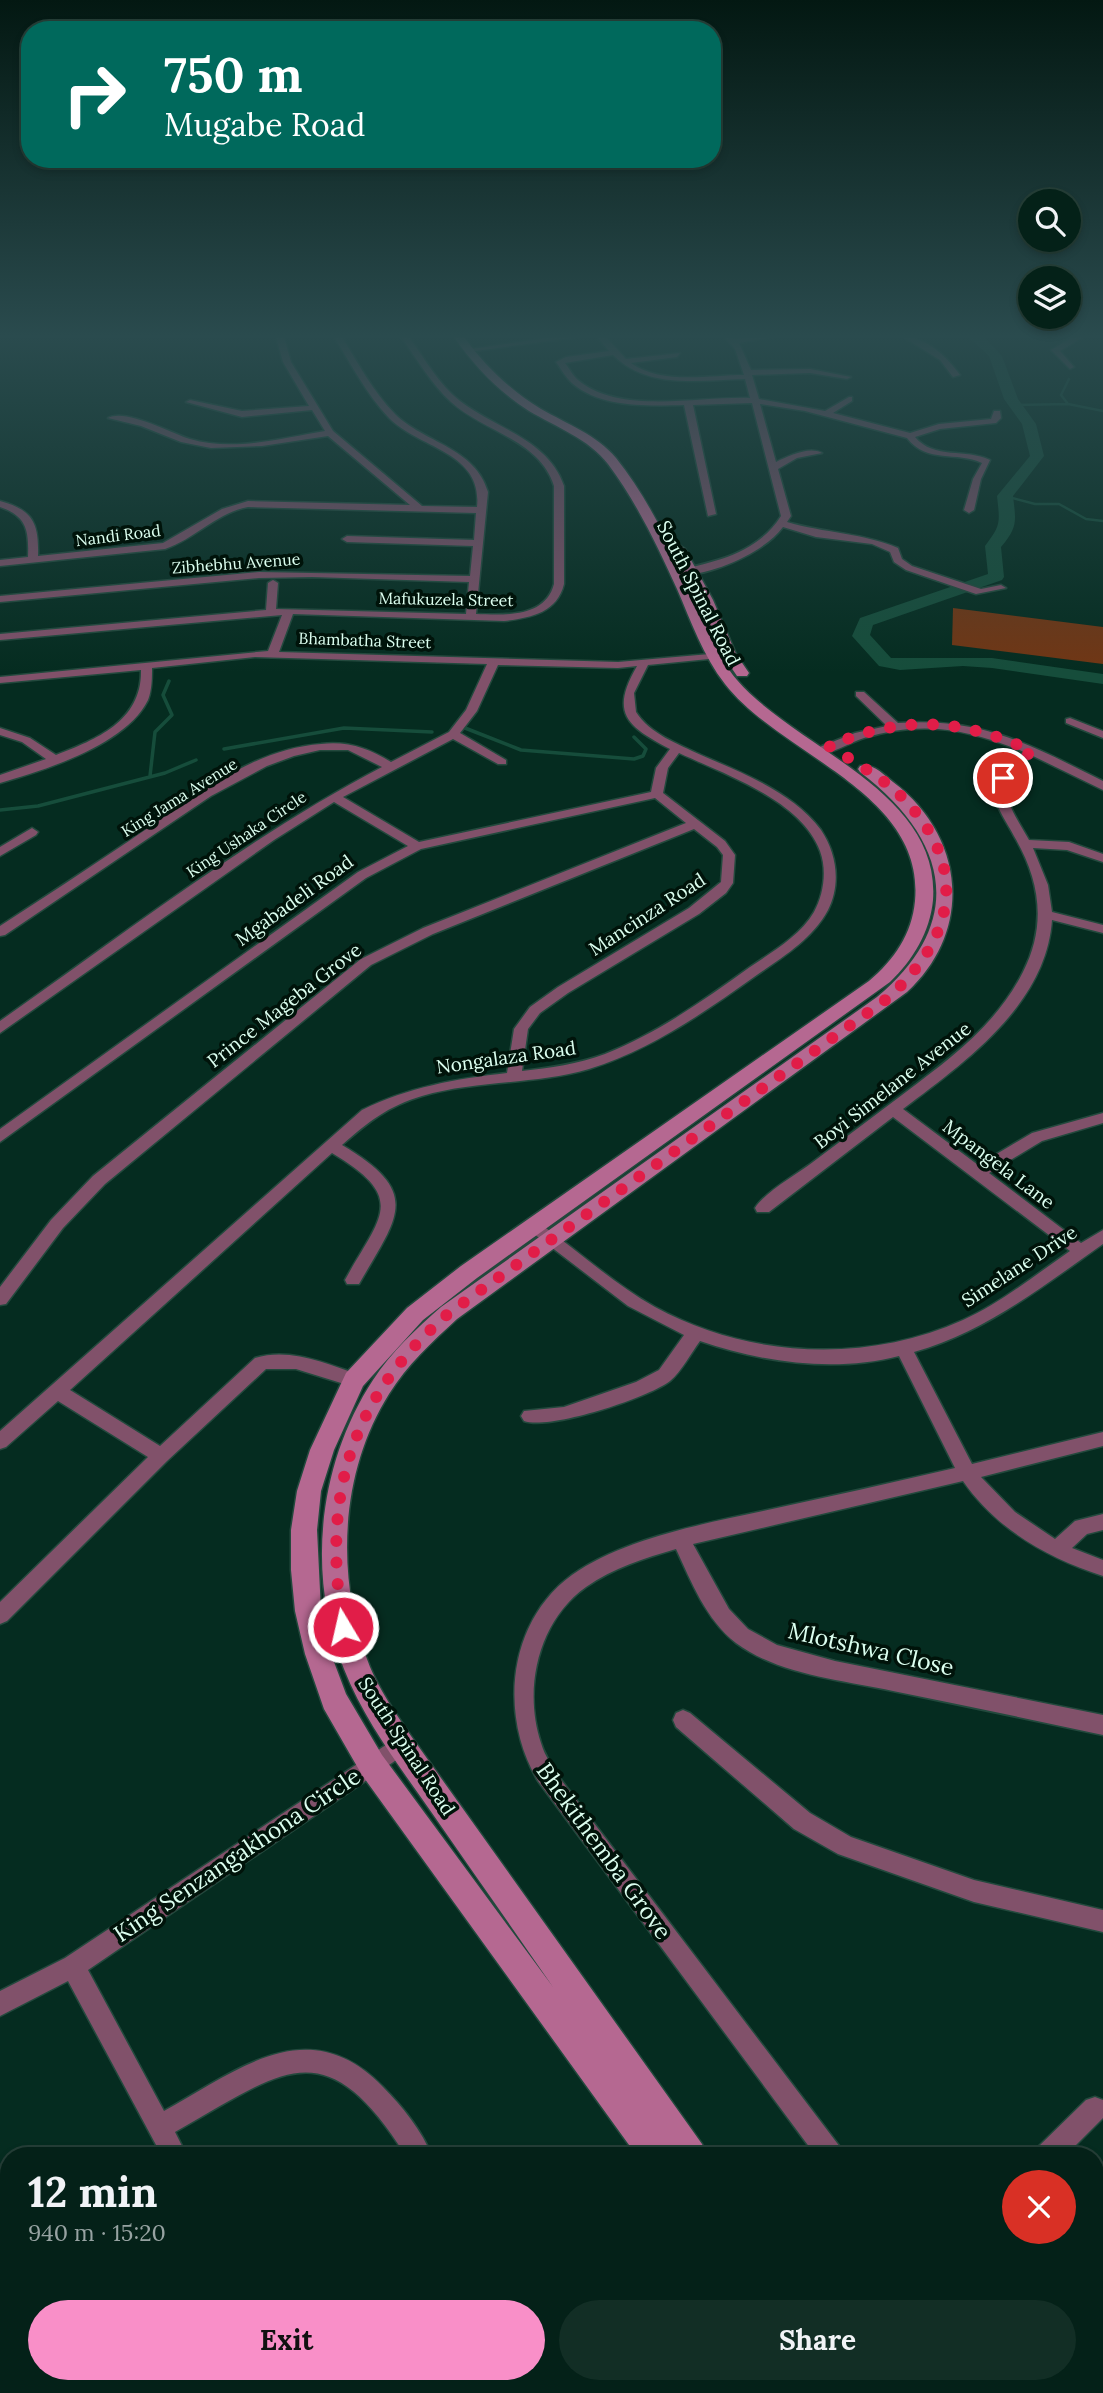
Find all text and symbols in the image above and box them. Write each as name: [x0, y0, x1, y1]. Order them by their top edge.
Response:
text: 750 m: [164, 43, 303, 105]
icon: right: [49, 49, 140, 140]
text: Mugabe Road: [164, 104, 365, 145]
map controls: [1018, 189, 1081, 329]
button: search: [1018, 189, 1081, 252]
button: layers: [1018, 266, 1081, 329]
street label: South Spinal Road: [652, 516, 746, 670]
street label: Nandi Road: [74, 520, 162, 550]
street label: Zibhebhu Avenue: [171, 549, 301, 577]
street label: Mafukuzela Street: [378, 588, 514, 610]
street label: Bhambatha Street: [298, 628, 433, 652]
pin: [973, 748, 1033, 808]
street label: King Jama Avenue: [117, 753, 241, 841]
icon: arrive: [984, 759, 1022, 797]
street label: King Ushaka Circle: [182, 786, 310, 882]
street label: Mgabadeli Road: [230, 849, 358, 951]
street label: Mancinza Road: [584, 867, 710, 961]
street label: Prince Mageba Grove: [202, 937, 366, 1073]
street label: Boyi Simelane Avenue: [809, 1016, 975, 1154]
street label: Nongalaza Road: [435, 1035, 577, 1079]
street label: Mpangela Lane: [938, 1114, 1060, 1214]
street label: Simelane Drive: [957, 1220, 1081, 1312]
position arrow: [306, 1590, 380, 1664]
street label: Mlotshwa Close: [785, 1615, 957, 1682]
street label: South Spinal Road: [353, 1672, 461, 1820]
street label: Bhekithemba Grove: [531, 1757, 678, 1945]
street label: King Senzangakhona Circle: [108, 1761, 366, 1948]
text: 12 min: [28, 2165, 158, 2219]
button: close: [1002, 2170, 1076, 2244]
text: 940 m · 15:20: [28, 2218, 166, 2247]
button: Exit: [28, 2300, 545, 2380]
button: Share: [559, 2300, 1076, 2380]

